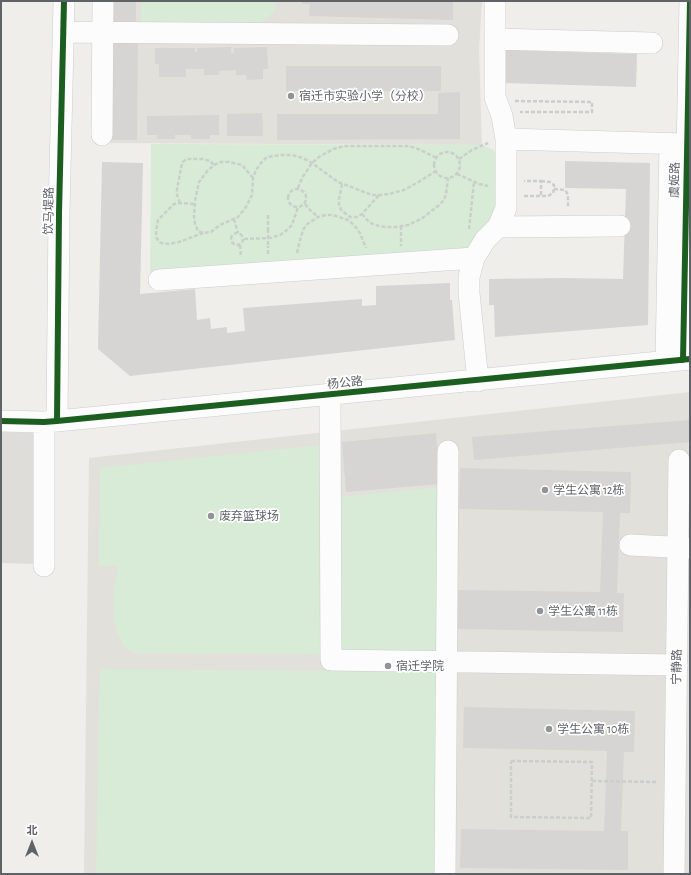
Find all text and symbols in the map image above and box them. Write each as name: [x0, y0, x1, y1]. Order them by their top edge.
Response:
place label: 宿迁市实验小学（分校）: [299, 89, 431, 103]
marker: 宿迁市实验小学（分校）: [286, 91, 296, 101]
street label: 虞姬路: [667, 162, 683, 198]
street label: 饮马堤路: [41, 187, 57, 235]
street label: 杨公路: [326, 374, 364, 392]
place label: 学生公寓 12栋: [553, 483, 625, 497]
marker: 学生公寓 12栋: [540, 485, 550, 495]
place label: 废弃篮球场: [219, 509, 279, 523]
marker: 废弃篮球场: [206, 511, 216, 521]
place label: 学生公寓 11栋: [548, 604, 618, 618]
marker: 学生公寓 11栋: [535, 606, 545, 616]
street label: 宁静路: [669, 649, 685, 685]
place label: 宿迁学院: [396, 659, 444, 673]
marker: 宿迁学院: [383, 661, 393, 671]
place label: 学生公寓 10栋: [557, 722, 629, 736]
marker: 学生公寓 10栋: [544, 724, 554, 734]
north arrow: [12, 823, 52, 863]
text: 北: [27, 825, 38, 836]

